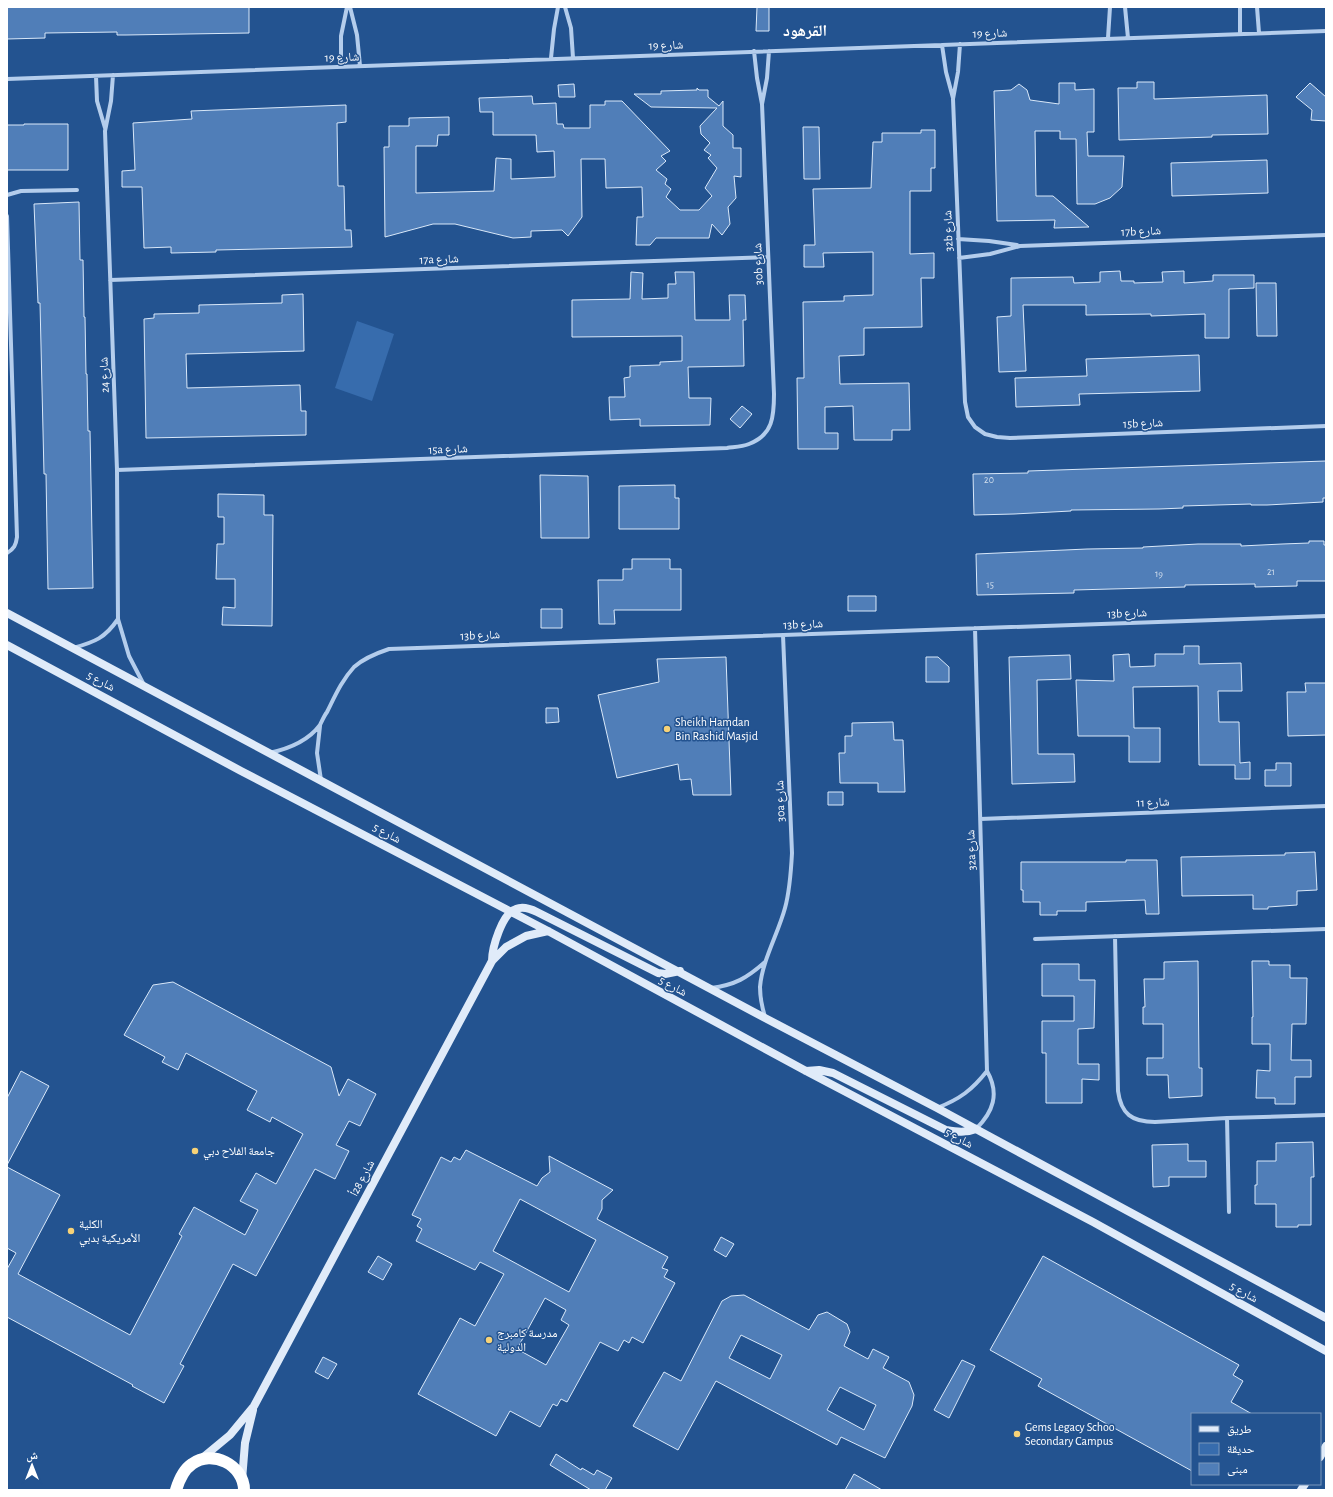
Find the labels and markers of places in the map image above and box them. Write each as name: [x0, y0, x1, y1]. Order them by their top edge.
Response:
place label: Sheikh Hamdan Bin Rashid Masjid: [675, 716, 758, 743]
marker: Sheikh Hamdan Bin Rashid Masjid: [662, 724, 672, 734]
place label: جامعة الفلاح دبي: [203, 1145, 275, 1161]
marker: جامعة الفلاح دبي: [190, 1146, 200, 1156]
place label: الكلية الأمريكية بدبي: [79, 1218, 140, 1248]
marker: الكلية الأمريكية بدبي: [66, 1226, 76, 1236]
place label: مدرسة كامبرج الدولية: [497, 1327, 558, 1354]
marker: مدرسة كامبرج الدولية: [484, 1335, 494, 1345]
place label: Gems Legacy Schoo Secondary Campus: [1025, 1421, 1115, 1448]
marker: Gems Legacy Schoo Secondary Campus: [1012, 1429, 1022, 1439]

